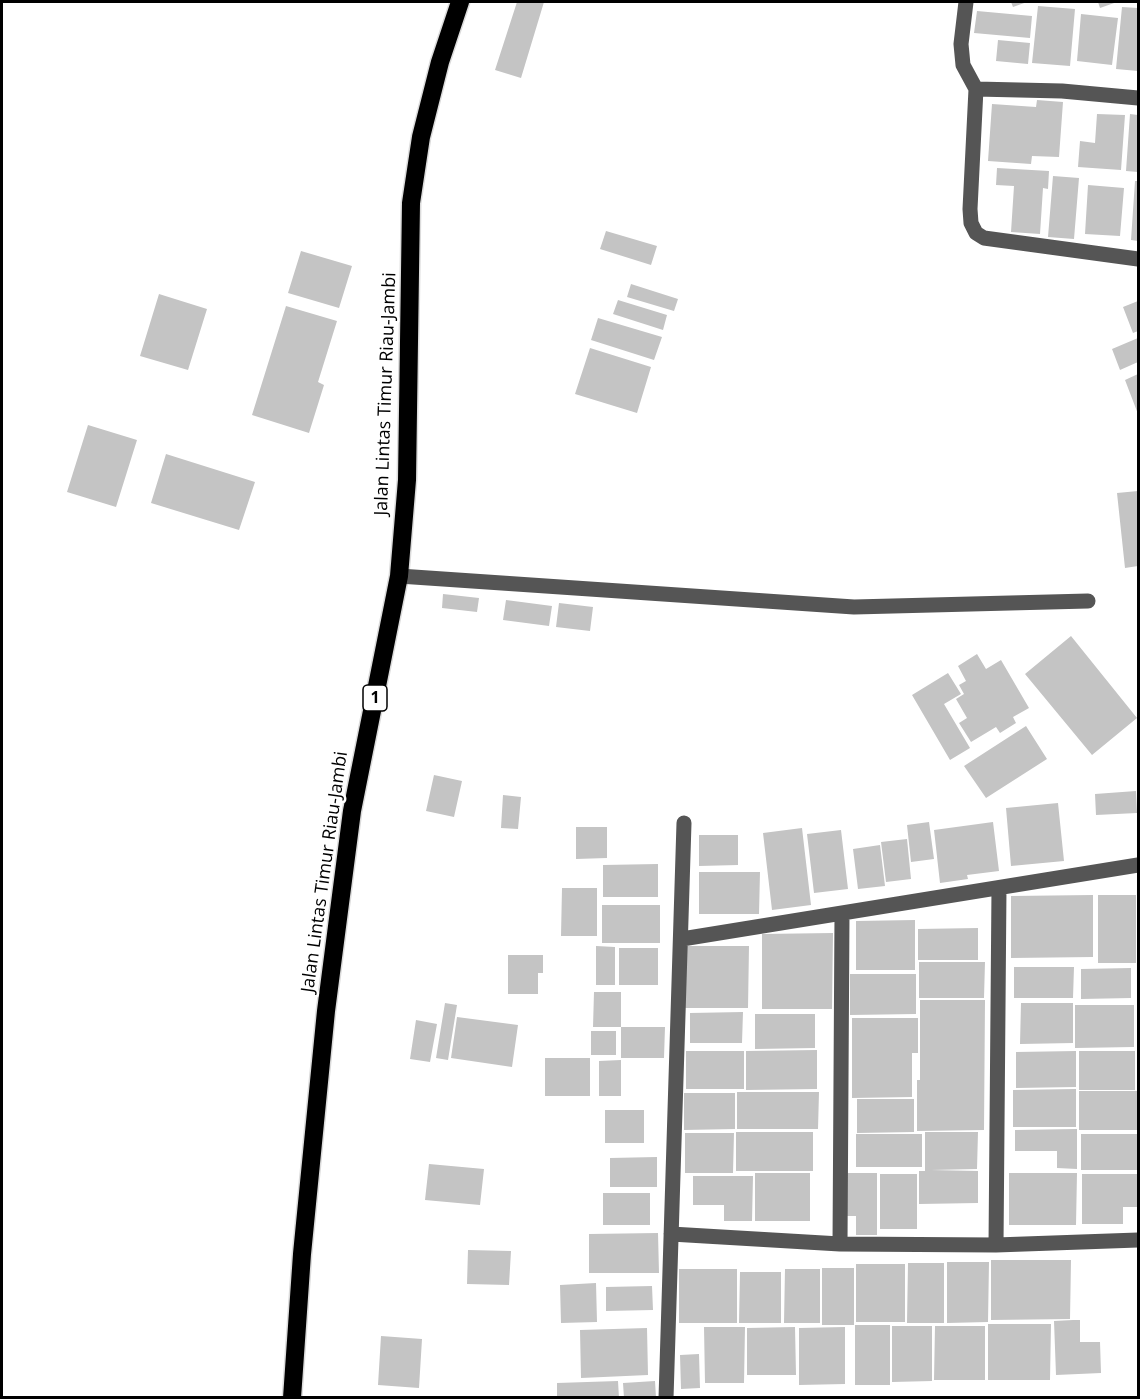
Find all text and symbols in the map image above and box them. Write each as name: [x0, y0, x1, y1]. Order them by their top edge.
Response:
street label: Jalan Lintas Timur Riau-Jambi: [371, 272, 401, 516]
road number: 1: [363, 685, 387, 711]
street label: Jalan Lintas Timur Riau-Jambi: [297, 750, 353, 994]

